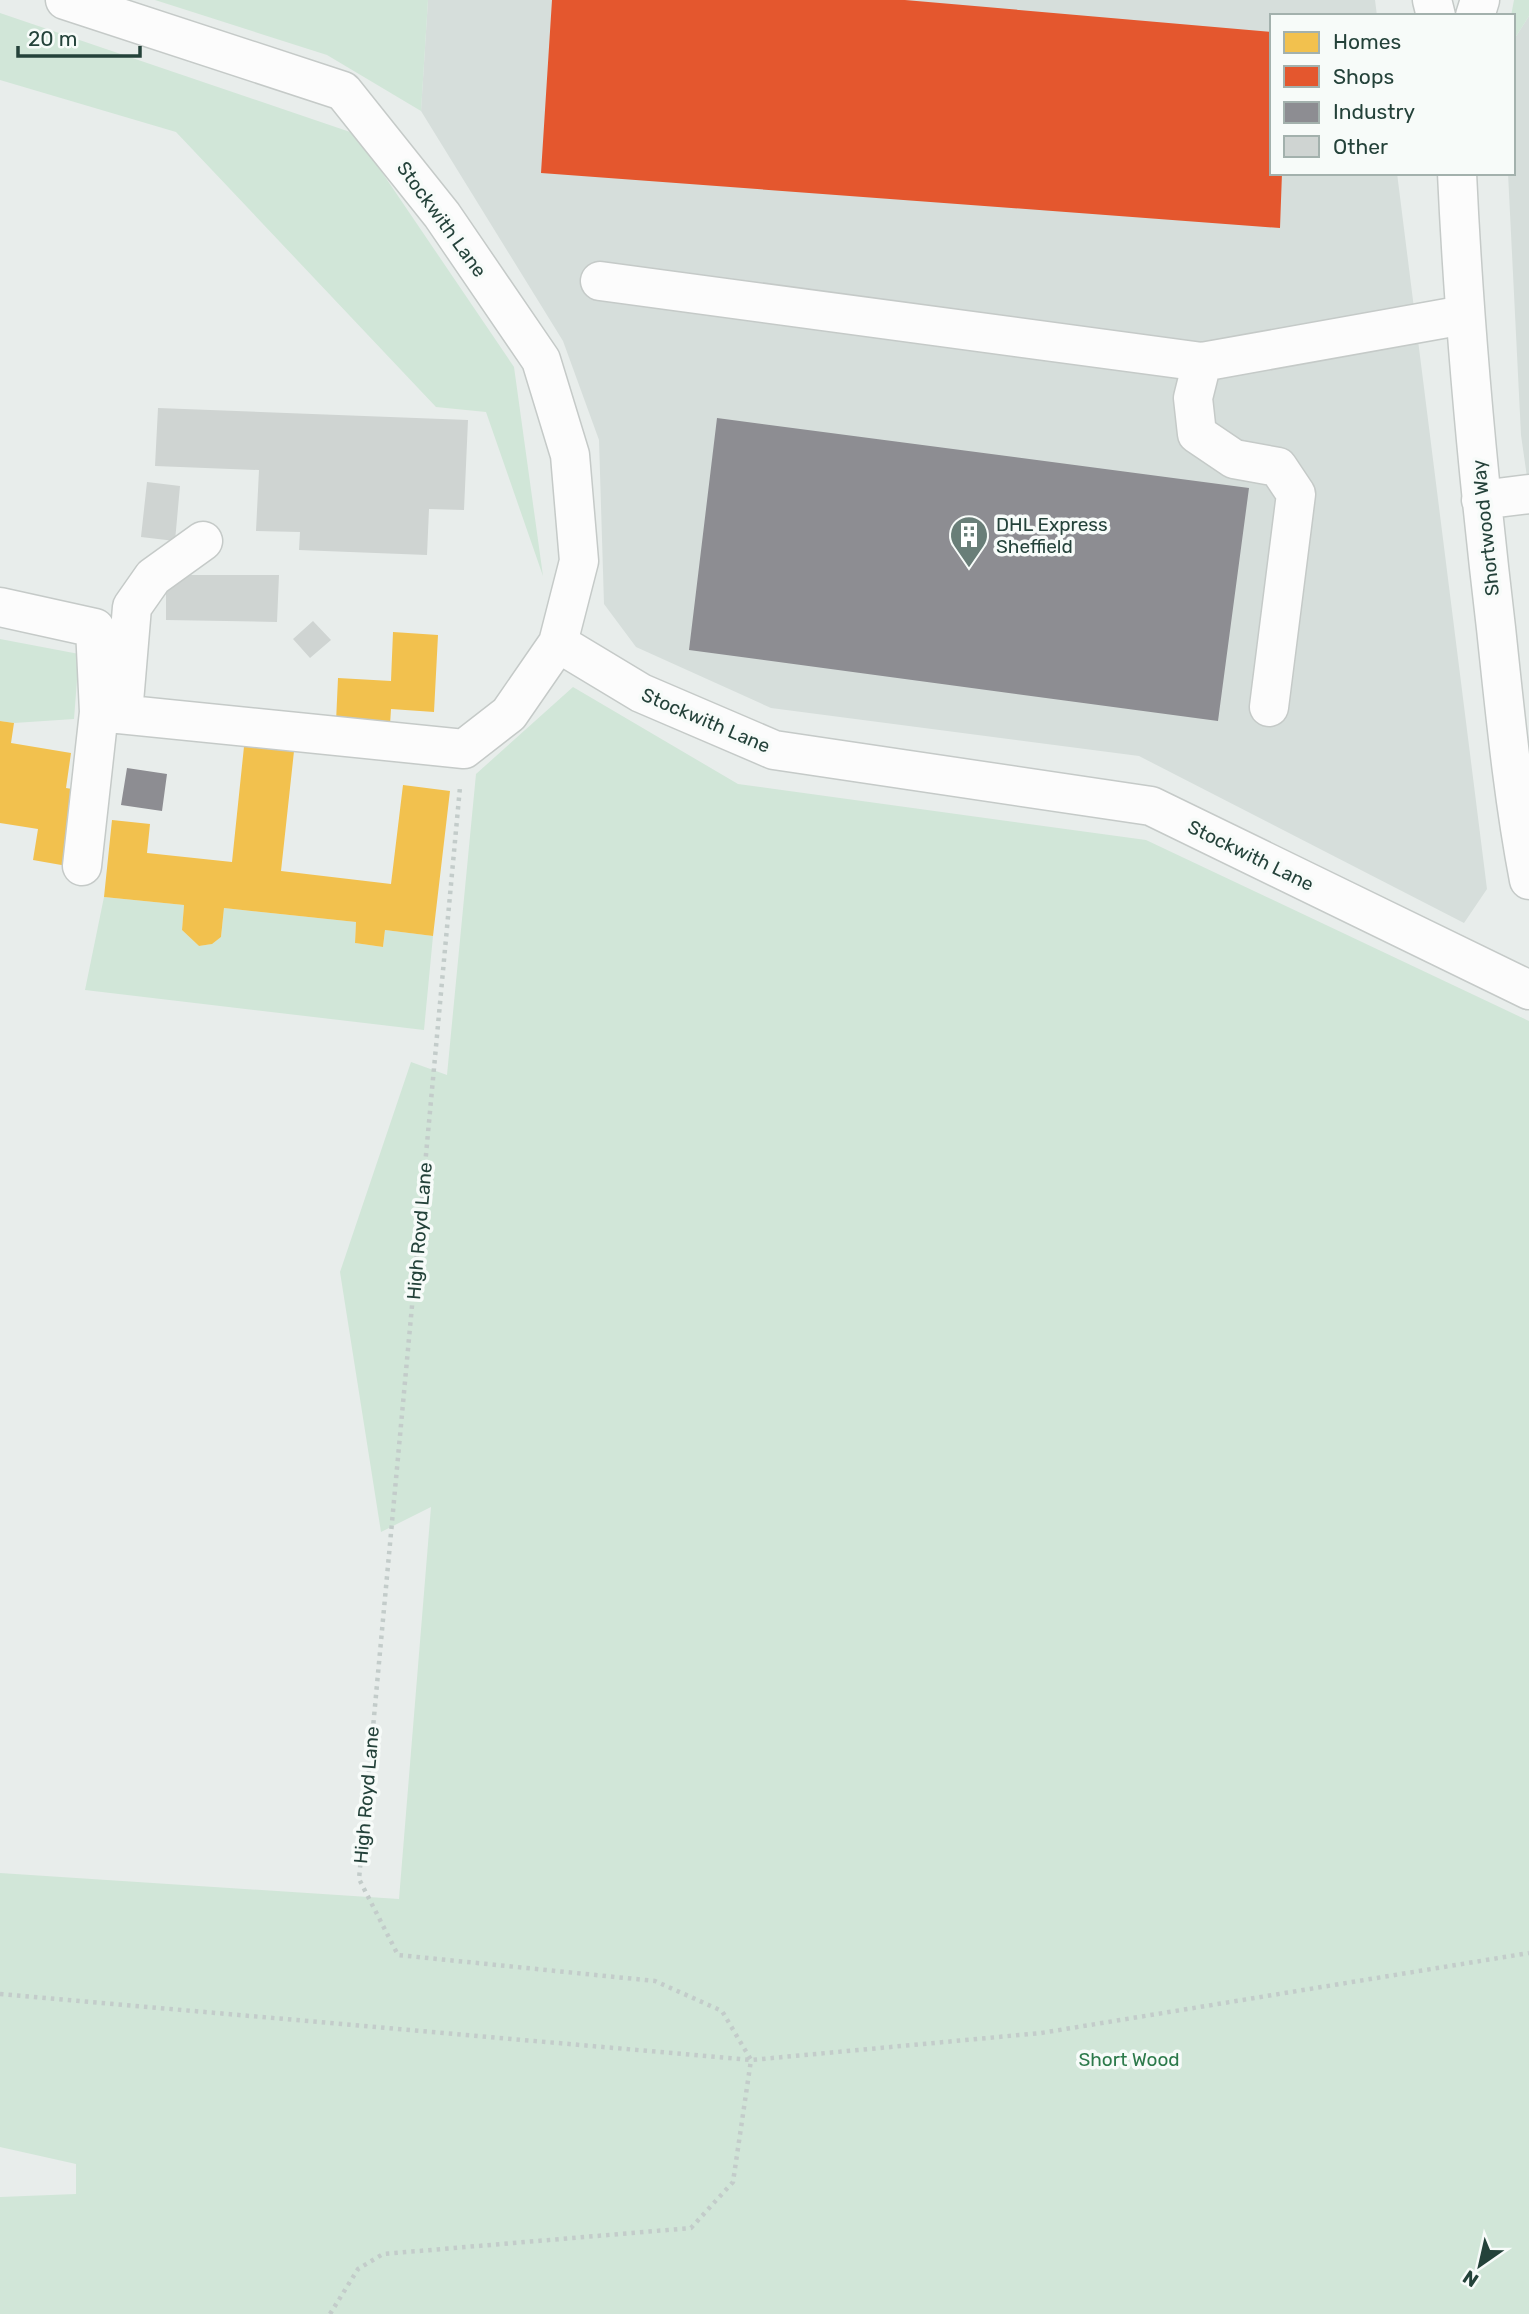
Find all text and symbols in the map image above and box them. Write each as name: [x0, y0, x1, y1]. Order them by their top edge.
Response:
scale bar: [18, 14, 140, 58]
legend: [1270, 14, 1515, 175]
text: 20 m: [28, 26, 77, 51]
text: Homes: [1333, 29, 1401, 54]
text: Shops: [1333, 64, 1394, 89]
text: Industry: [1333, 99, 1415, 124]
text: Other: [1333, 134, 1388, 159]
street label: Stockwith Lane: [392, 157, 491, 282]
street label: Shortwood Way: [1467, 459, 1504, 597]
place label: DHL Express Sheffield: [996, 513, 1108, 558]
building icon: DHL Express Sheffield: [948, 514, 990, 569]
street label: Stockwith Lane: [638, 683, 773, 758]
street label: Stockwith Lane: [1184, 815, 1318, 896]
street label: High Royd Lane: [402, 1161, 437, 1301]
street label: High Royd Lane: [349, 1725, 384, 1865]
park label: Short Wood: [1078, 2048, 1180, 2071]
north arrow: [1445, 2230, 1515, 2300]
text: N: [1459, 2265, 1483, 2292]

